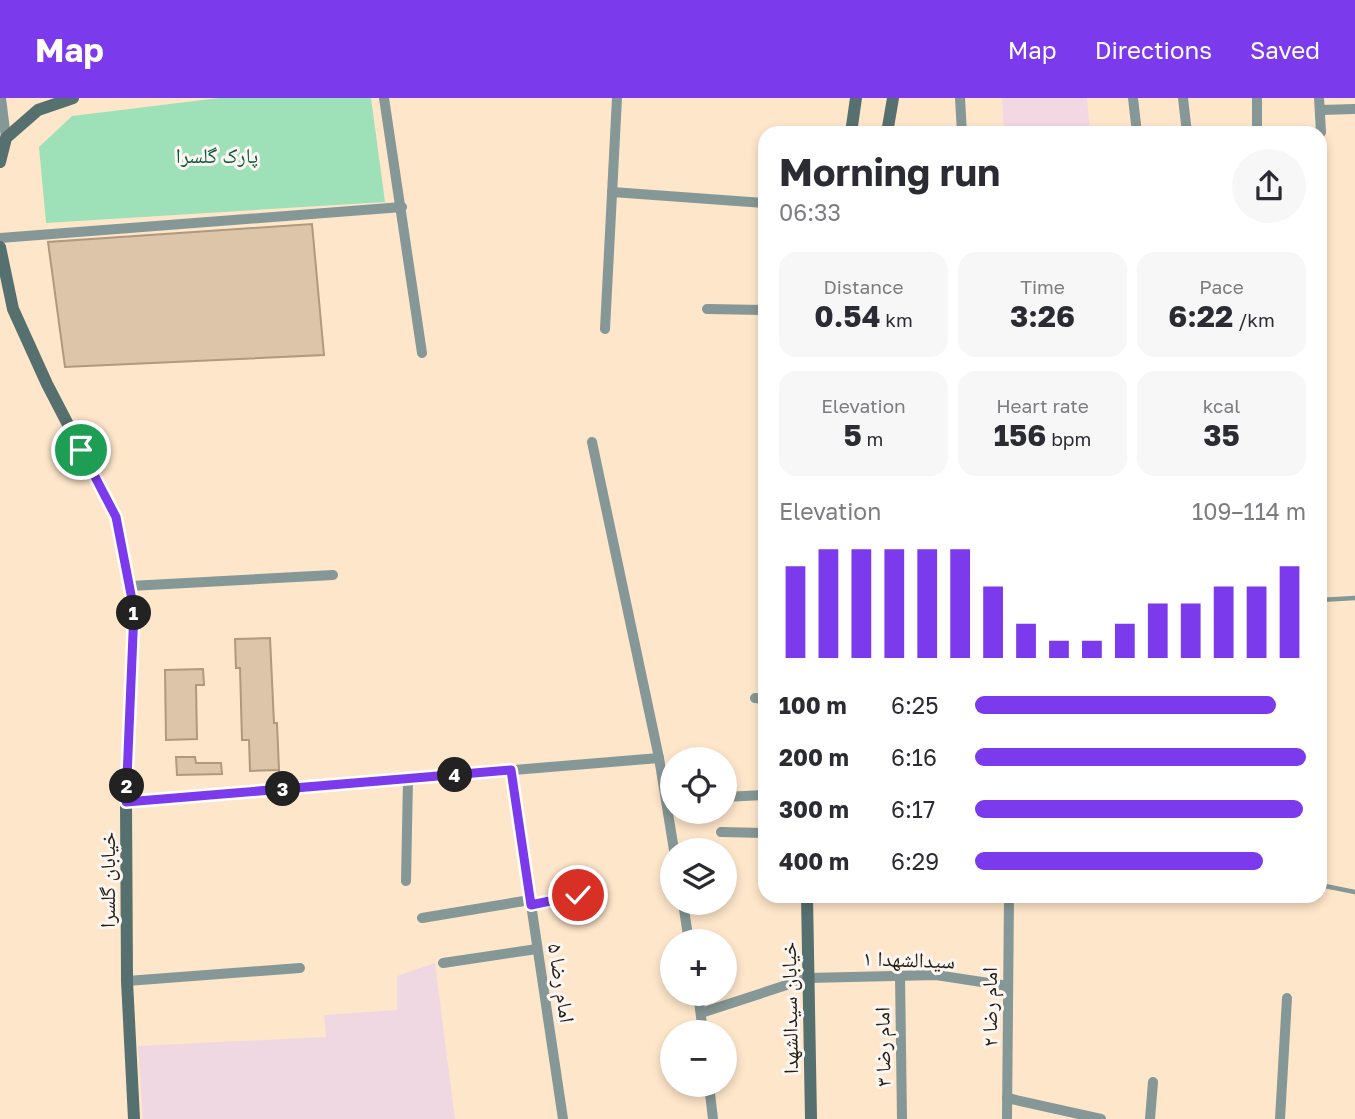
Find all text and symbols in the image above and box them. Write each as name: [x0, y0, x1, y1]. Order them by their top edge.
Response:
text: Map: [35, 30, 104, 69]
text: Map: [1008, 35, 1057, 64]
text: Directions: [1095, 35, 1212, 64]
text: Saved: [1250, 35, 1320, 64]
park label: پارک گلسرا: [176, 142, 258, 168]
text: Morning run: [779, 149, 1000, 194]
button: share: [1232, 149, 1306, 223]
text: 06:33: [779, 198, 841, 226]
text: Distance: [824, 275, 903, 298]
text: Time: [1020, 275, 1065, 298]
text: Pace: [1199, 275, 1244, 298]
text: 0.54: [814, 298, 880, 334]
text: 3:26: [1010, 298, 1075, 334]
text: 6:22: [1168, 298, 1233, 334]
text: km: [880, 308, 913, 331]
text: /km: [1233, 308, 1275, 331]
text: Elevation: [821, 394, 906, 417]
text: Heart rate: [996, 394, 1089, 417]
text: kcal: [1203, 394, 1240, 417]
text: 5: [844, 417, 862, 453]
text: 156: [994, 417, 1046, 453]
text: 35: [1203, 417, 1240, 453]
pin: [51, 420, 111, 480]
text: m: [862, 427, 883, 450]
text: bpm: [1046, 427, 1091, 450]
icon: arrive: [62, 431, 100, 469]
text: Elevation: [779, 497, 881, 525]
text: 109–114 m: [1192, 497, 1306, 525]
pin: 1: [116, 596, 152, 630]
text: 1: [129, 601, 138, 624]
text: 100 m: [779, 691, 847, 719]
text: 6:25: [891, 691, 939, 719]
text: 200 m: [779, 743, 849, 771]
text: 6:16: [891, 743, 937, 771]
map controls: [660, 747, 737, 1097]
button: locate: [660, 747, 737, 824]
pin: 4: [438, 758, 472, 792]
text: 4: [449, 763, 460, 786]
pin: 2: [110, 768, 144, 804]
pin: 3: [266, 772, 300, 806]
text: 2: [121, 774, 132, 797]
text: 3: [277, 777, 288, 800]
text: 300 m: [779, 795, 849, 823]
text: 6:17: [891, 795, 935, 823]
street label: خیابان گلسرا: [94, 832, 120, 928]
button: layers: [660, 838, 737, 915]
text: 400 m: [779, 847, 849, 875]
text: 6:29: [891, 847, 939, 875]
pin: [548, 865, 608, 925]
icon: check: [559, 876, 597, 914]
button: +: [660, 929, 737, 1006]
street label: امام رضا ۵: [541, 941, 581, 1025]
street label: خیابان سیدالشهدا: [775, 942, 803, 1074]
street label: سیدالشهدا ۱: [862, 944, 956, 974]
street label: امام رضا ۲: [976, 967, 1004, 1047]
street label: امام رضا ۳: [868, 1007, 898, 1087]
button: −: [660, 1020, 737, 1097]

